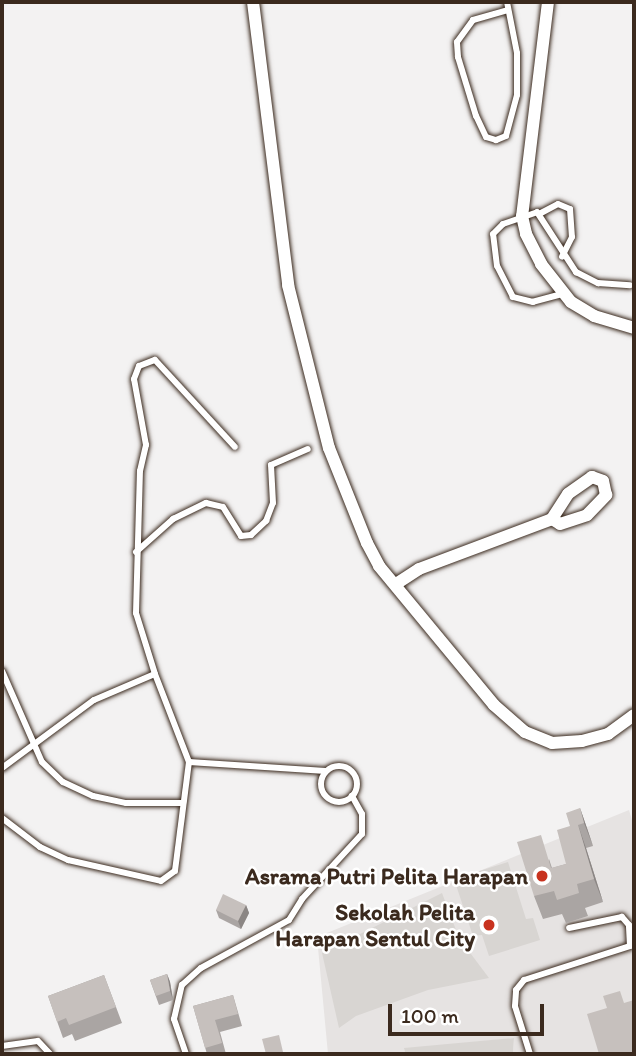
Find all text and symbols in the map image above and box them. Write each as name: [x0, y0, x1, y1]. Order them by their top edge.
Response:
place label: Asrama Putri Pelita Harapan: [246, 862, 528, 890]
marker: Asrama Putri Pelita Harapan: [534, 868, 550, 884]
place label: Sekolah Pelita Harapan Sentul City: [275, 898, 475, 952]
marker: Sekolah Pelita Harapan Sentul City: [481, 917, 497, 933]
scale bar: [391, 990, 547, 1034]
text: 100 m: [401, 1003, 459, 1028]

